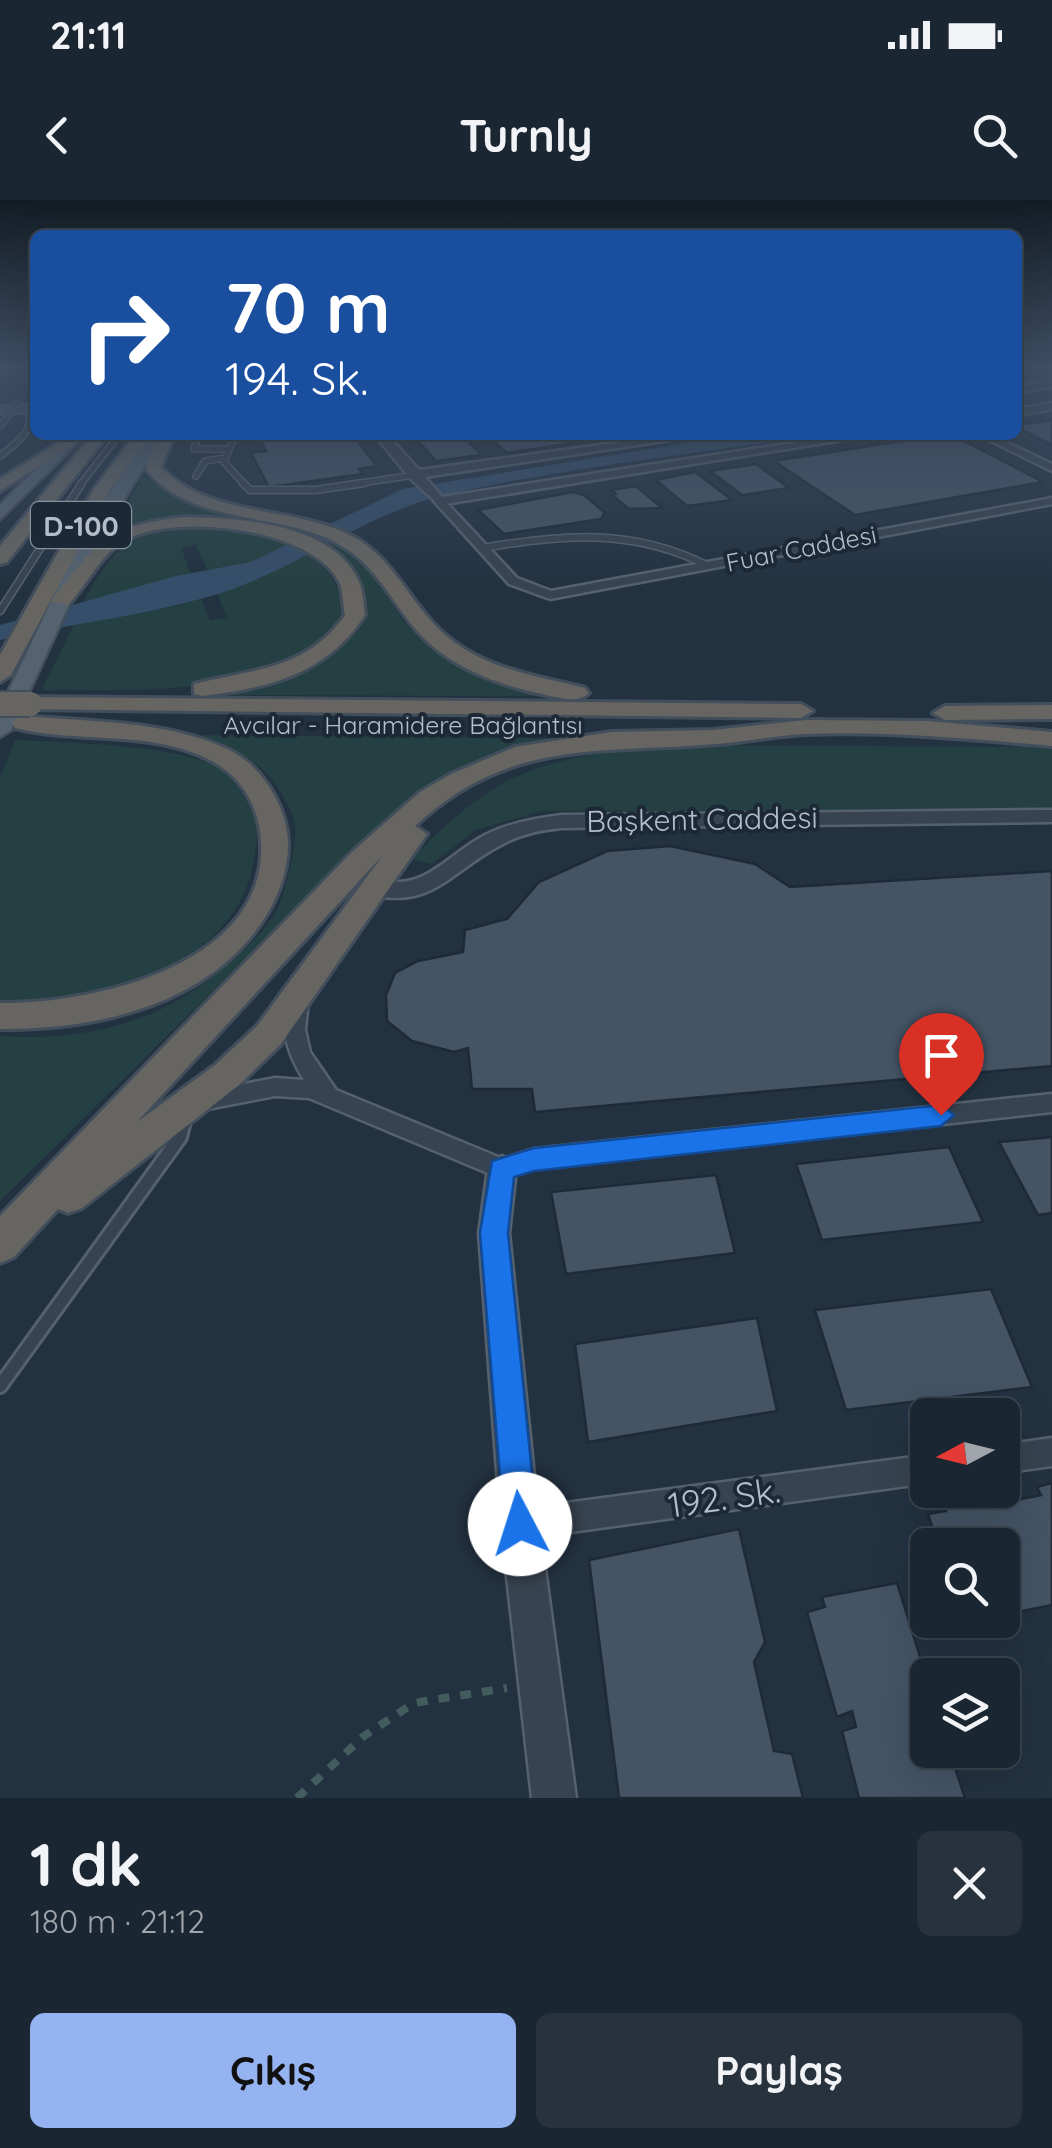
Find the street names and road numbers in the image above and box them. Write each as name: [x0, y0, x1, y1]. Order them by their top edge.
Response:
road number: D-100: [31, 502, 131, 548]
street label: Fuar Caddesi: [723, 518, 879, 578]
street label: Avcılar - Haramidere Bağlantısı: [223, 709, 583, 740]
street label: Başkent Caddesi: [586, 798, 818, 840]
street label: 192. Sk.: [665, 1467, 783, 1527]

